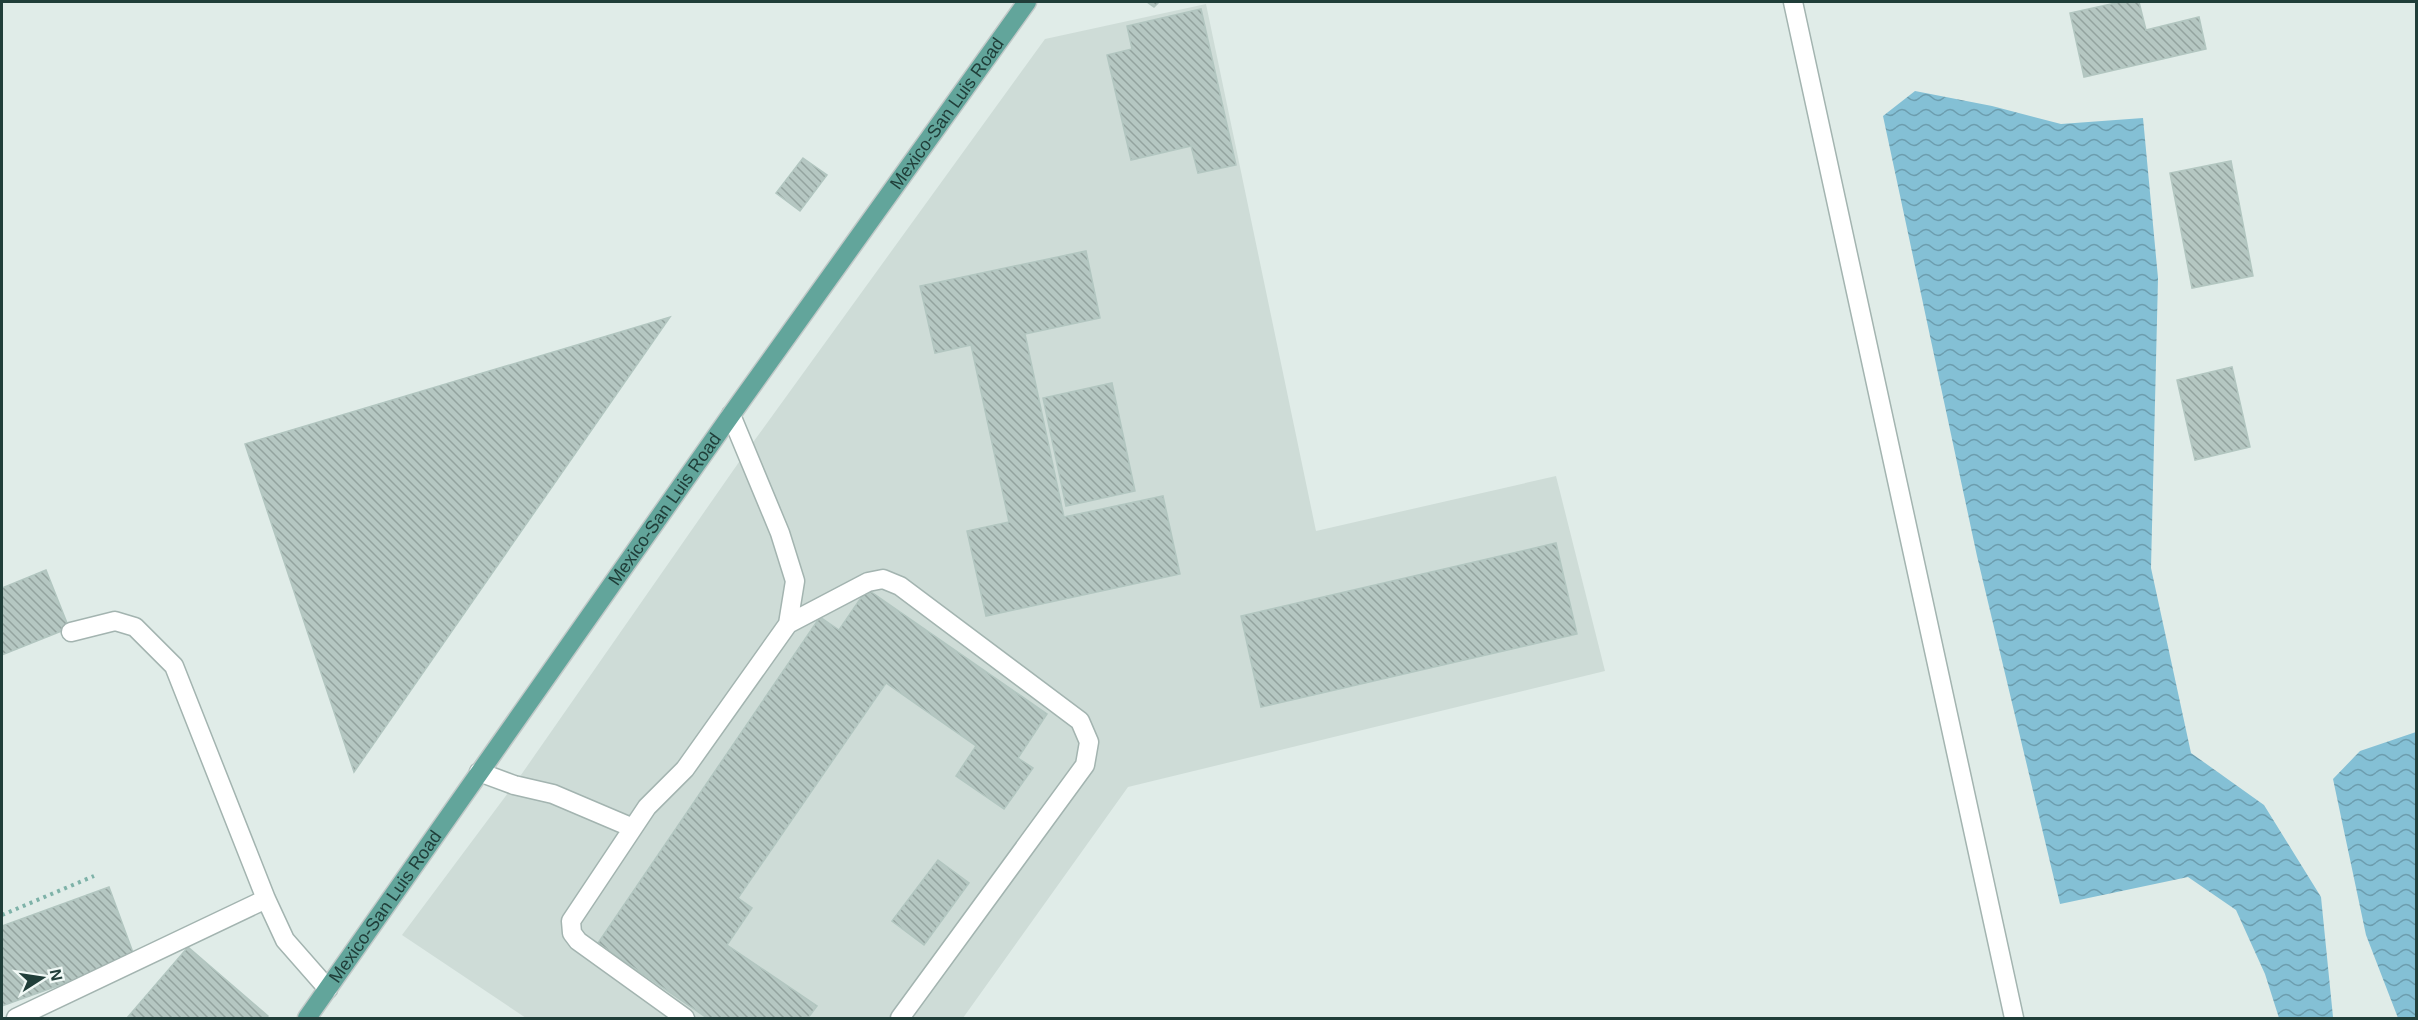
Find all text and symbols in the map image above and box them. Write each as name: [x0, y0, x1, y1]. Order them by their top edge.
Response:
street label: Mexico-San Luis Road: [886, 34, 1008, 193]
street label: Mexico-San Luis Road: [604, 429, 725, 589]
street label: Mexico-San Luis Road: [325, 827, 446, 987]
north arrow: [12, 948, 72, 1008]
text: N: [47, 968, 66, 982]

